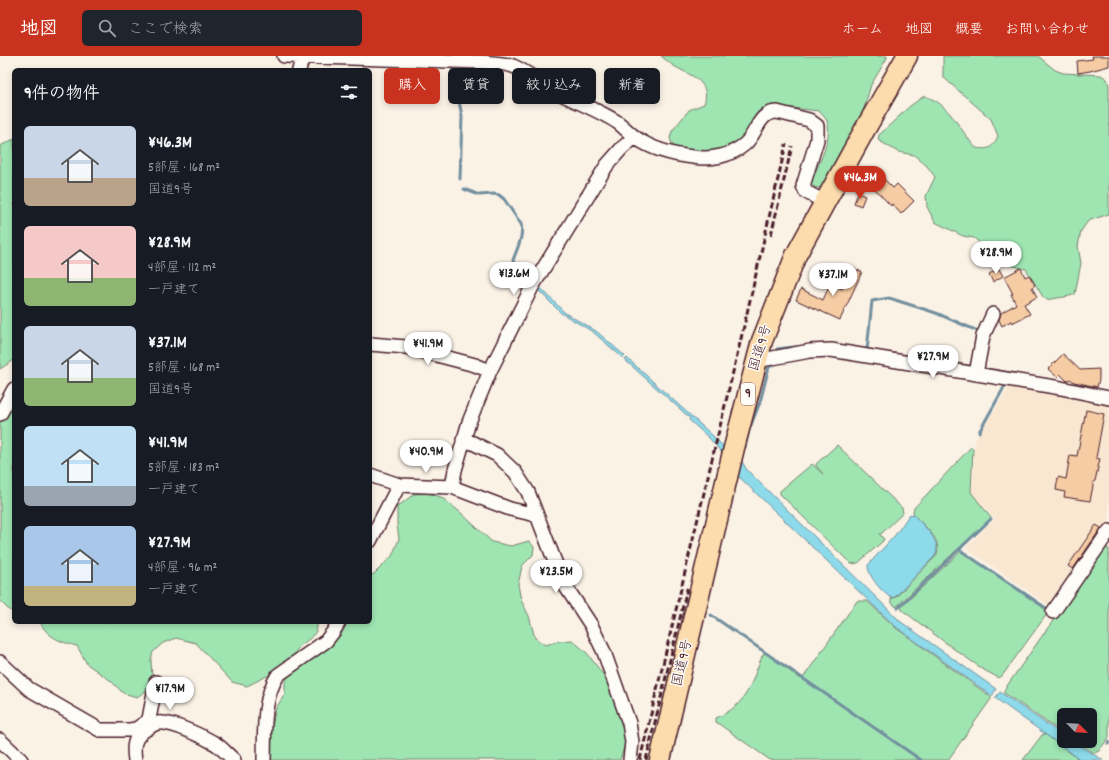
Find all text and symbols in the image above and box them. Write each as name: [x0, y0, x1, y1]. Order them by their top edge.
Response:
search box: [82, 10, 362, 46]
text: 地図: [20, 17, 58, 44]
icon: search: [96, 17, 118, 39]
text: ここで検索: [128, 19, 203, 41]
text: ホーム: [842, 20, 883, 40]
text: 地図: [905, 20, 933, 40]
text: 概要: [955, 20, 983, 40]
text: お問い合わせ: [1005, 20, 1089, 40]
chip: 購入: [384, 68, 440, 104]
chip: 賃貸: [448, 68, 504, 104]
chip: 絞り込み: [512, 68, 596, 104]
chip: 新着: [604, 68, 660, 104]
icon: filters: [338, 81, 360, 103]
text: 9件の物件: [24, 83, 100, 107]
text: ¥46.3M: [148, 132, 192, 156]
icon: home: [56, 142, 104, 190]
text: 5部屋 · 168 m²: [148, 159, 220, 178]
pin: ¥46.3M: [827, 166, 893, 200]
text: ¥46.3M: [843, 169, 877, 188]
text: 国道9号: [148, 181, 193, 200]
text: ¥28.9M: [148, 232, 191, 256]
pin: ¥28.9M: [963, 241, 1029, 275]
icon: home: [56, 242, 104, 290]
text: ¥28.9M: [980, 244, 1012, 263]
text: 4部屋 · 112 m²: [148, 259, 216, 278]
pin: ¥13.6M: [481, 262, 547, 296]
pin: ¥37.1M: [800, 263, 866, 297]
text: ¥13.6M: [498, 265, 530, 284]
text: ¥37.1M: [818, 266, 848, 285]
text: 一戸建て: [148, 281, 200, 300]
street label: 国道9号: [744, 322, 778, 374]
text: ¥37.1M: [148, 332, 187, 356]
pin: ¥41.9M: [395, 332, 461, 366]
text: ¥41.9M: [413, 335, 443, 354]
icon: home: [56, 342, 104, 390]
pin: ¥27.9M: [900, 345, 966, 379]
text: ¥27.9M: [917, 348, 949, 367]
text: 5部屋 · 168 m²: [148, 359, 220, 378]
text: 国道9号: [148, 381, 193, 400]
road number: 9: [741, 383, 755, 405]
text: ¥41.9M: [148, 432, 188, 456]
pin: ¥40.9M: [393, 440, 459, 474]
icon: home: [56, 442, 104, 490]
text: ¥40.9M: [409, 443, 443, 462]
text: 5部屋 · 183 m²: [148, 459, 219, 478]
text: 一戸建て: [148, 481, 200, 500]
text: ¥27.9M: [148, 532, 191, 556]
icon: home: [56, 542, 104, 590]
text: 4部屋 · 96 m²: [148, 559, 217, 578]
pin: ¥23.5M: [523, 560, 589, 594]
text: ¥23.5M: [539, 563, 573, 582]
text: 一戸建て: [148, 581, 200, 600]
street label: 国道9号: [668, 637, 698, 689]
pin: ¥17.9M: [137, 677, 203, 711]
text: ¥17.9M: [155, 680, 185, 699]
north arrow: [1057, 708, 1097, 748]
map controls: [1057, 708, 1097, 748]

